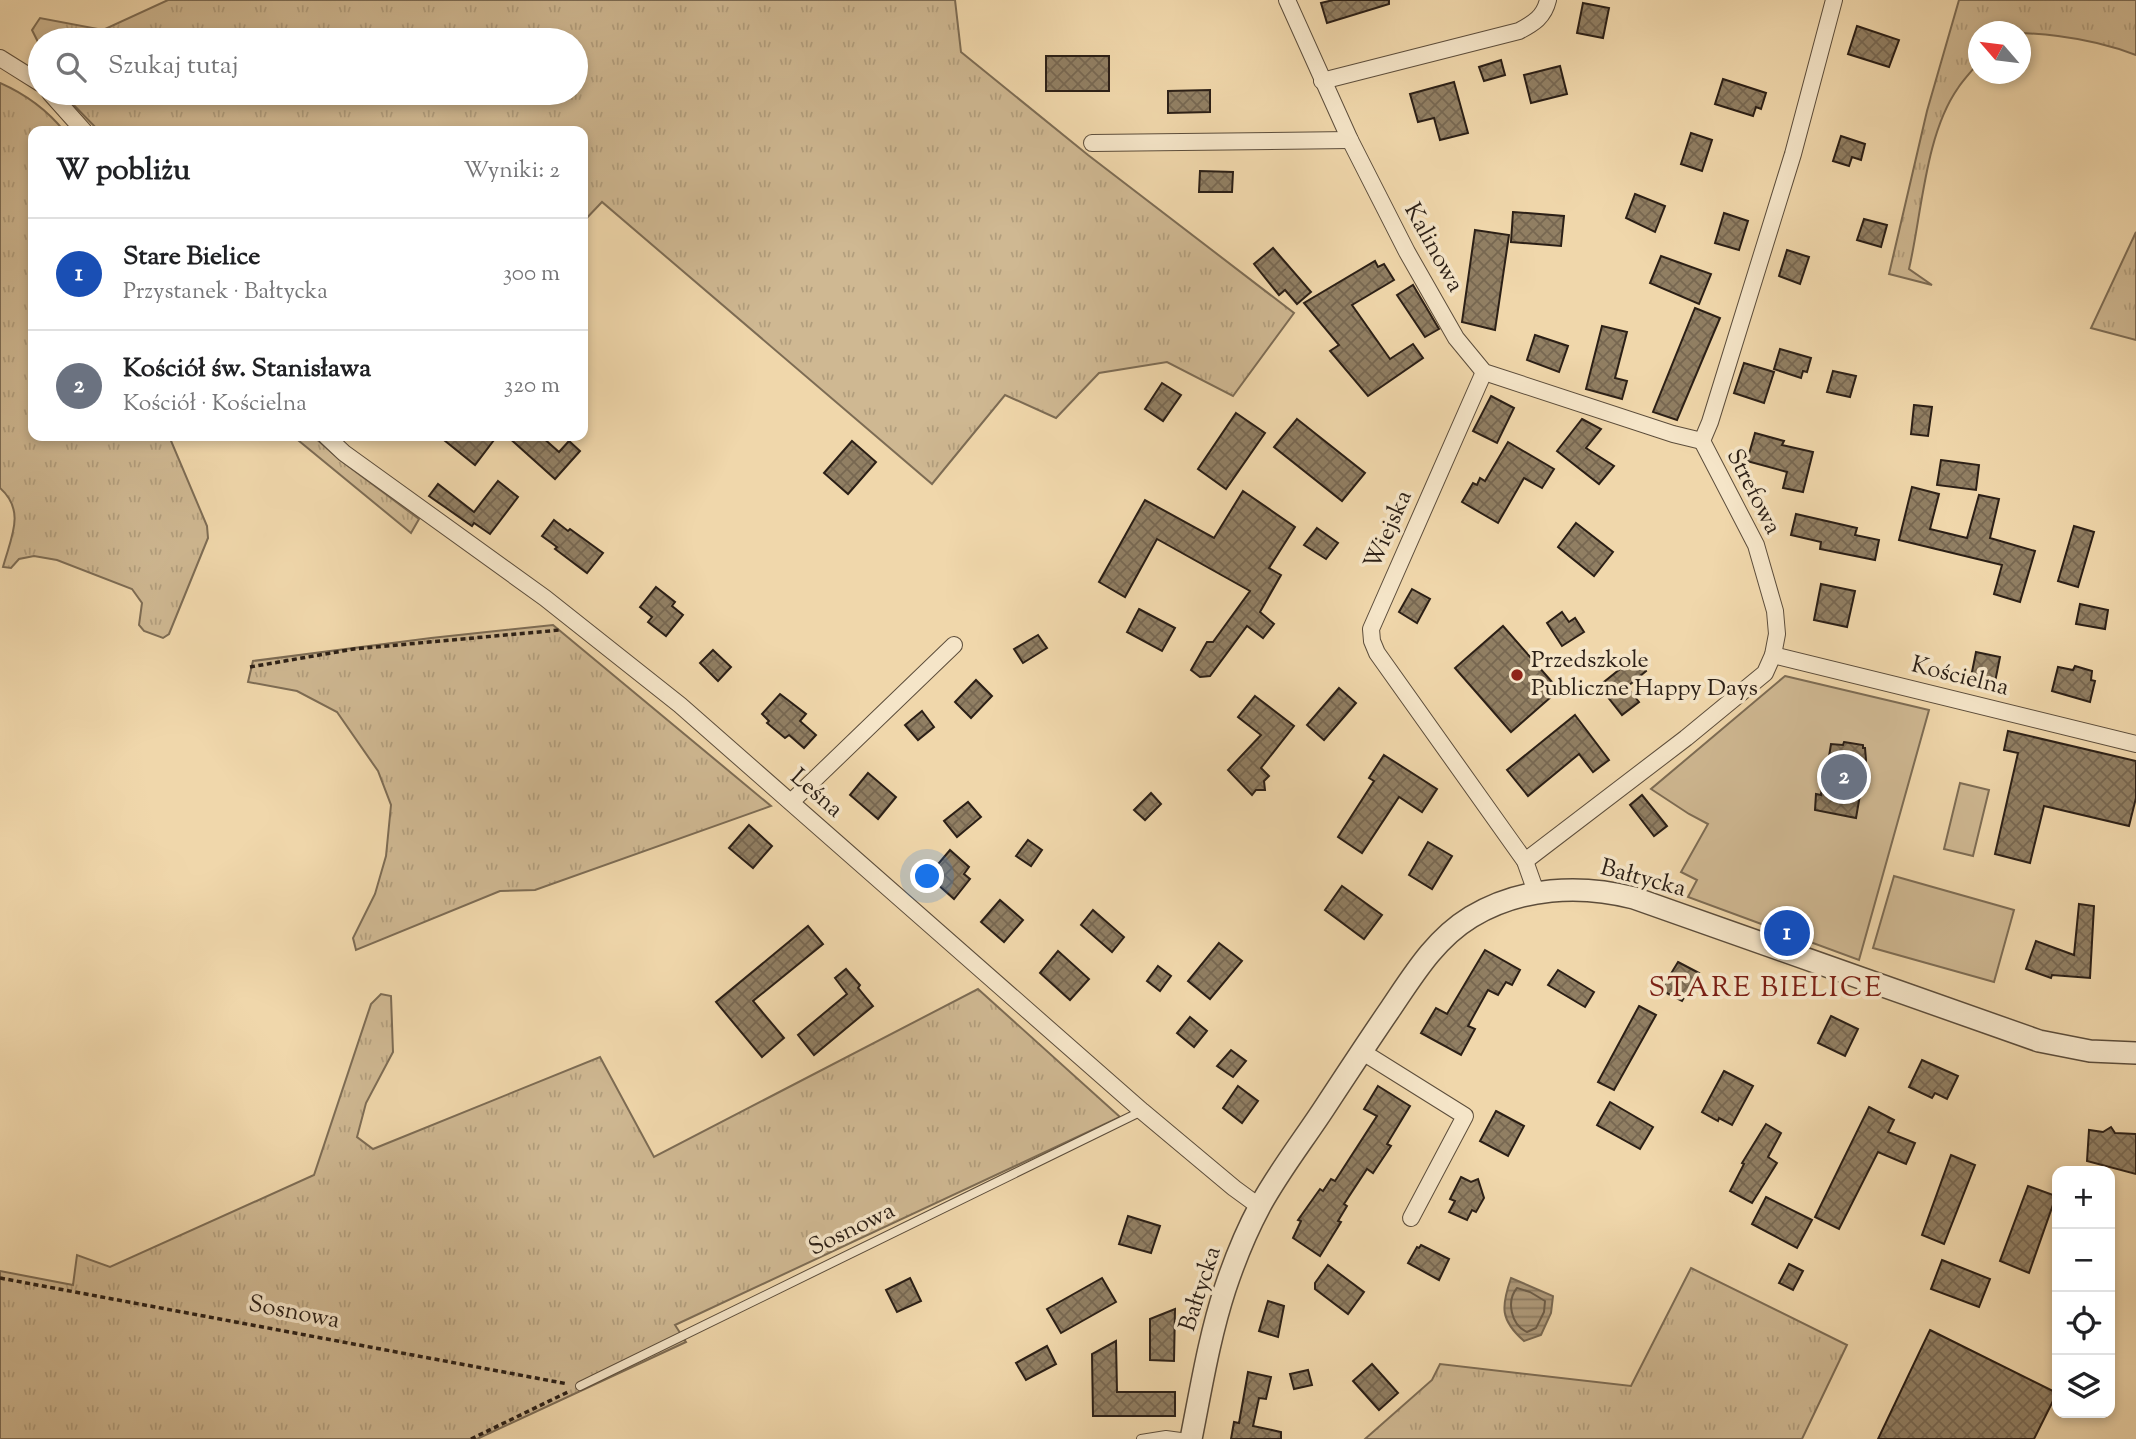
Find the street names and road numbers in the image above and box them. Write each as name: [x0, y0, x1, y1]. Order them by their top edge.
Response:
street label: Kalinowa: [1395, 197, 1471, 299]
street label: Strefowa: [1717, 443, 1789, 541]
street label: Wiejska: [1357, 485, 1421, 575]
street label: Kościelna: [1908, 648, 2012, 706]
street label: Leśna: [782, 761, 850, 827]
street label: Bałtycka: [1596, 851, 1690, 907]
street label: Sosnowa: [803, 1194, 901, 1266]
street label: Bałtycka: [1171, 1242, 1231, 1336]
street label: Sosnowa: [245, 1288, 343, 1338]

